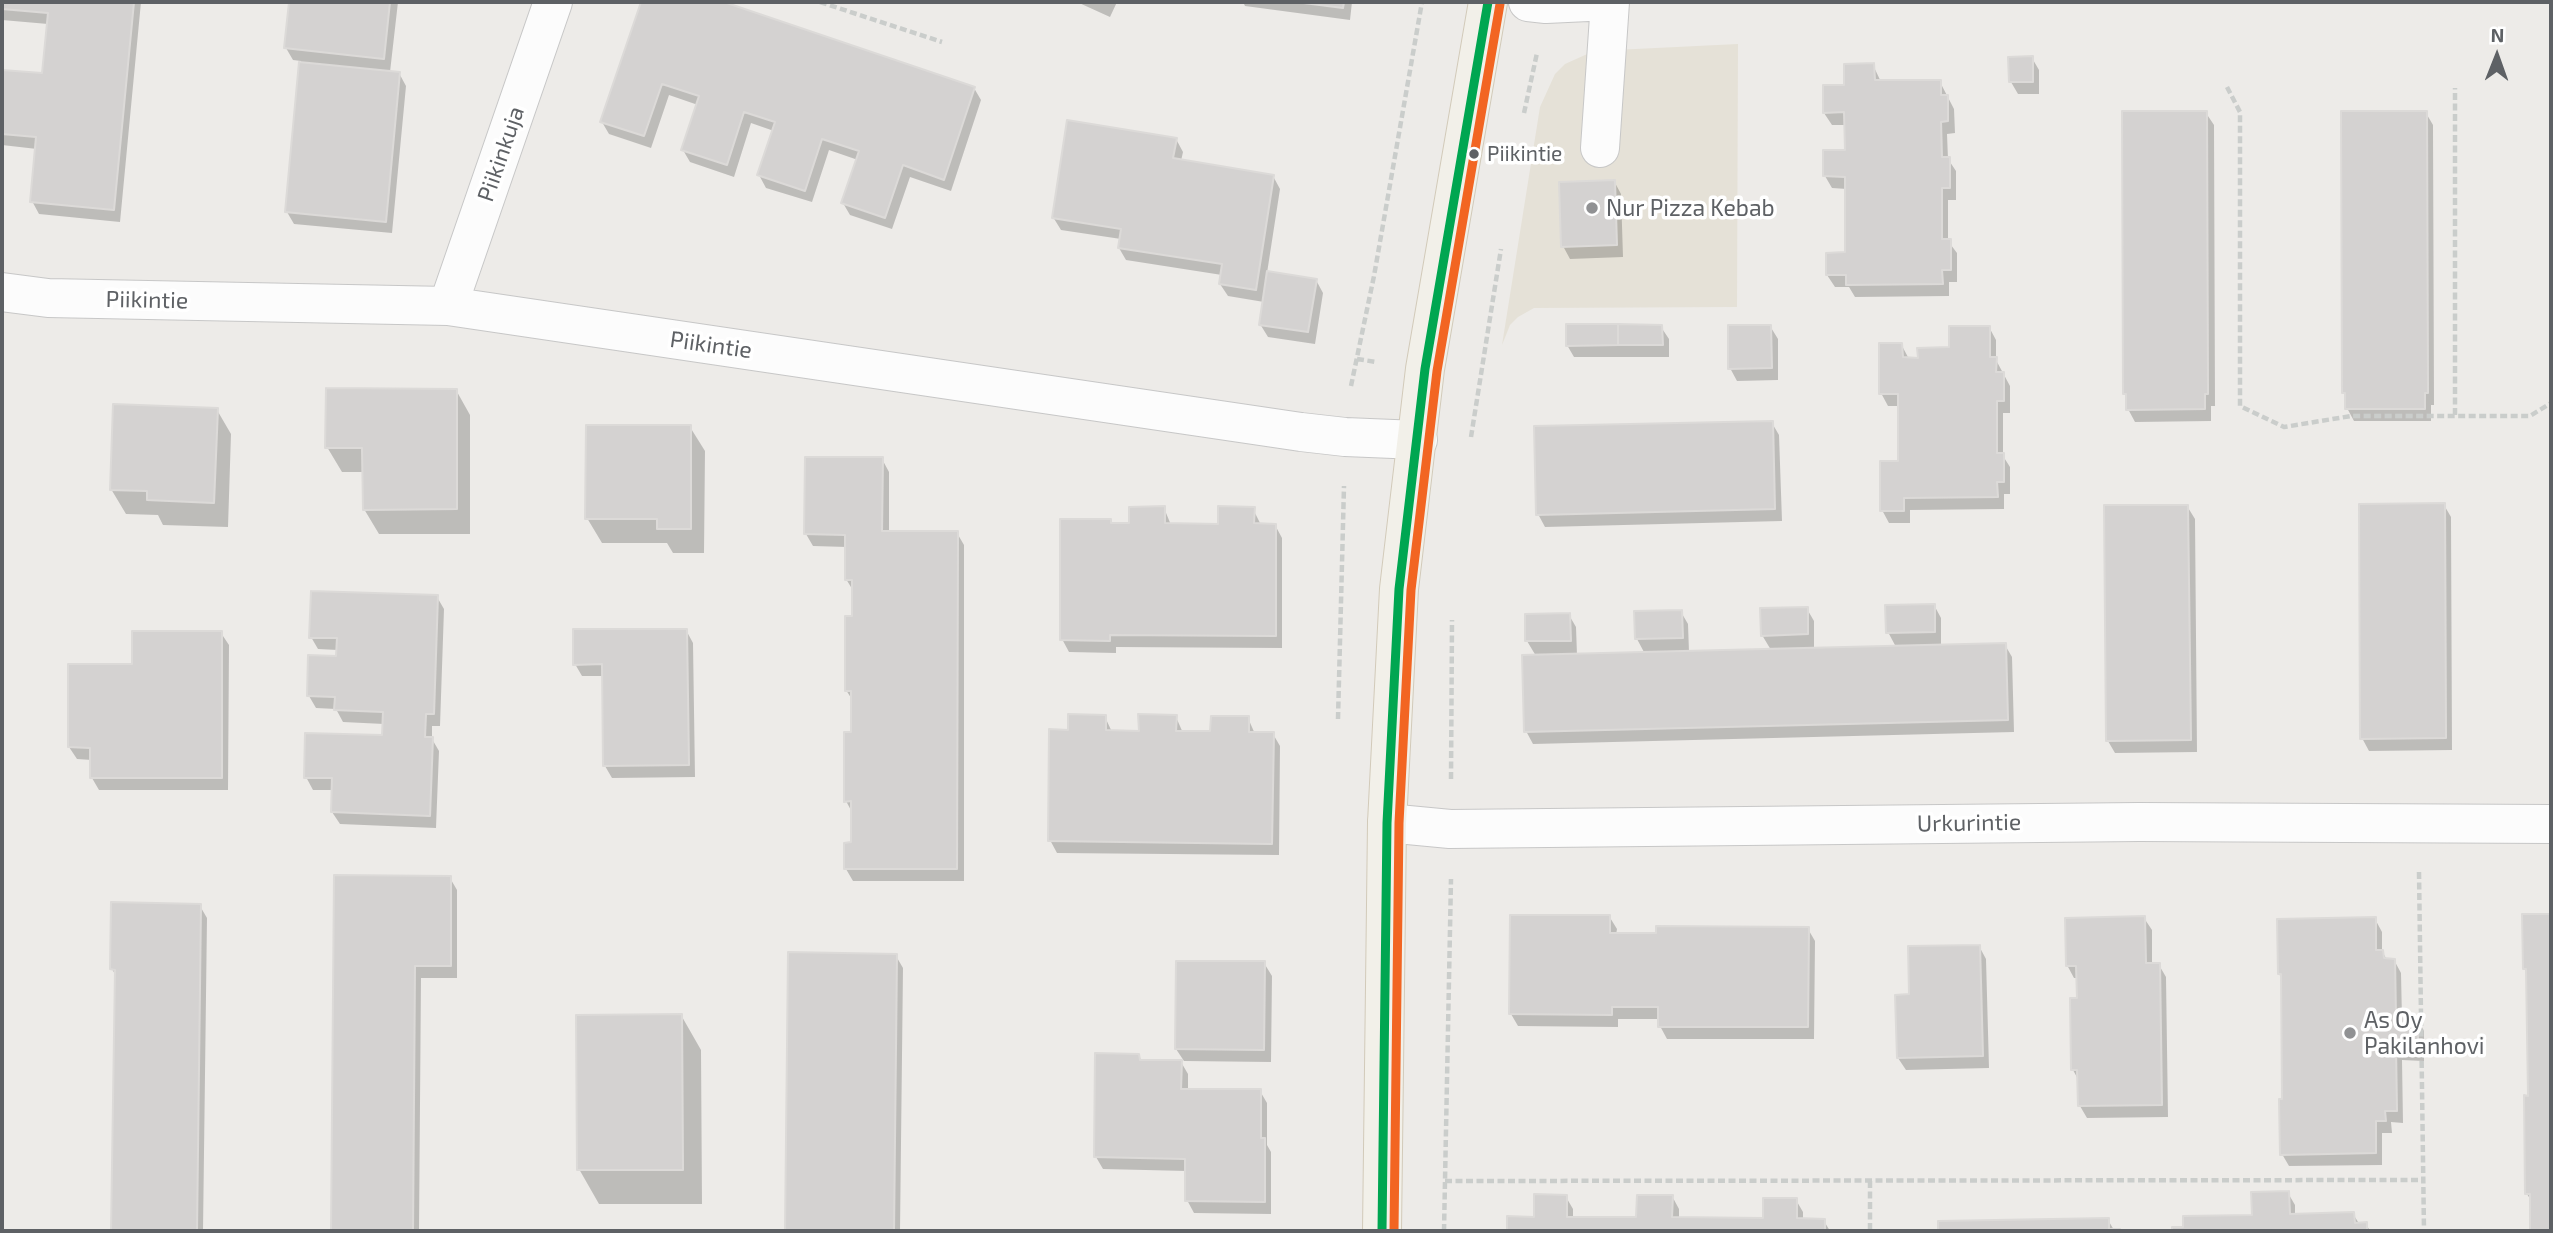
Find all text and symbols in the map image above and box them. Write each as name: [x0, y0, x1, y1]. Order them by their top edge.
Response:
north arrow: [2462, 21, 2532, 91]
text: N: [2490, 23, 2504, 46]
street label: Piikinkuja: [472, 103, 530, 205]
place label: Piikintie: [1487, 141, 1562, 167]
marker: Piikintie: [1467, 147, 1481, 161]
place label: Nur Pizza Kebab: [1606, 194, 1775, 222]
marker: Nur Pizza Kebab: [1584, 200, 1600, 216]
street label: Piikintie: [105, 285, 189, 315]
street label: Piikintie: [668, 326, 754, 364]
street label: Urkurintie: [1917, 808, 2021, 838]
place label: As Oy Pakilanhovi: [2364, 1006, 2485, 1060]
marker: As Oy Pakilanhovi: [2342, 1025, 2358, 1041]

